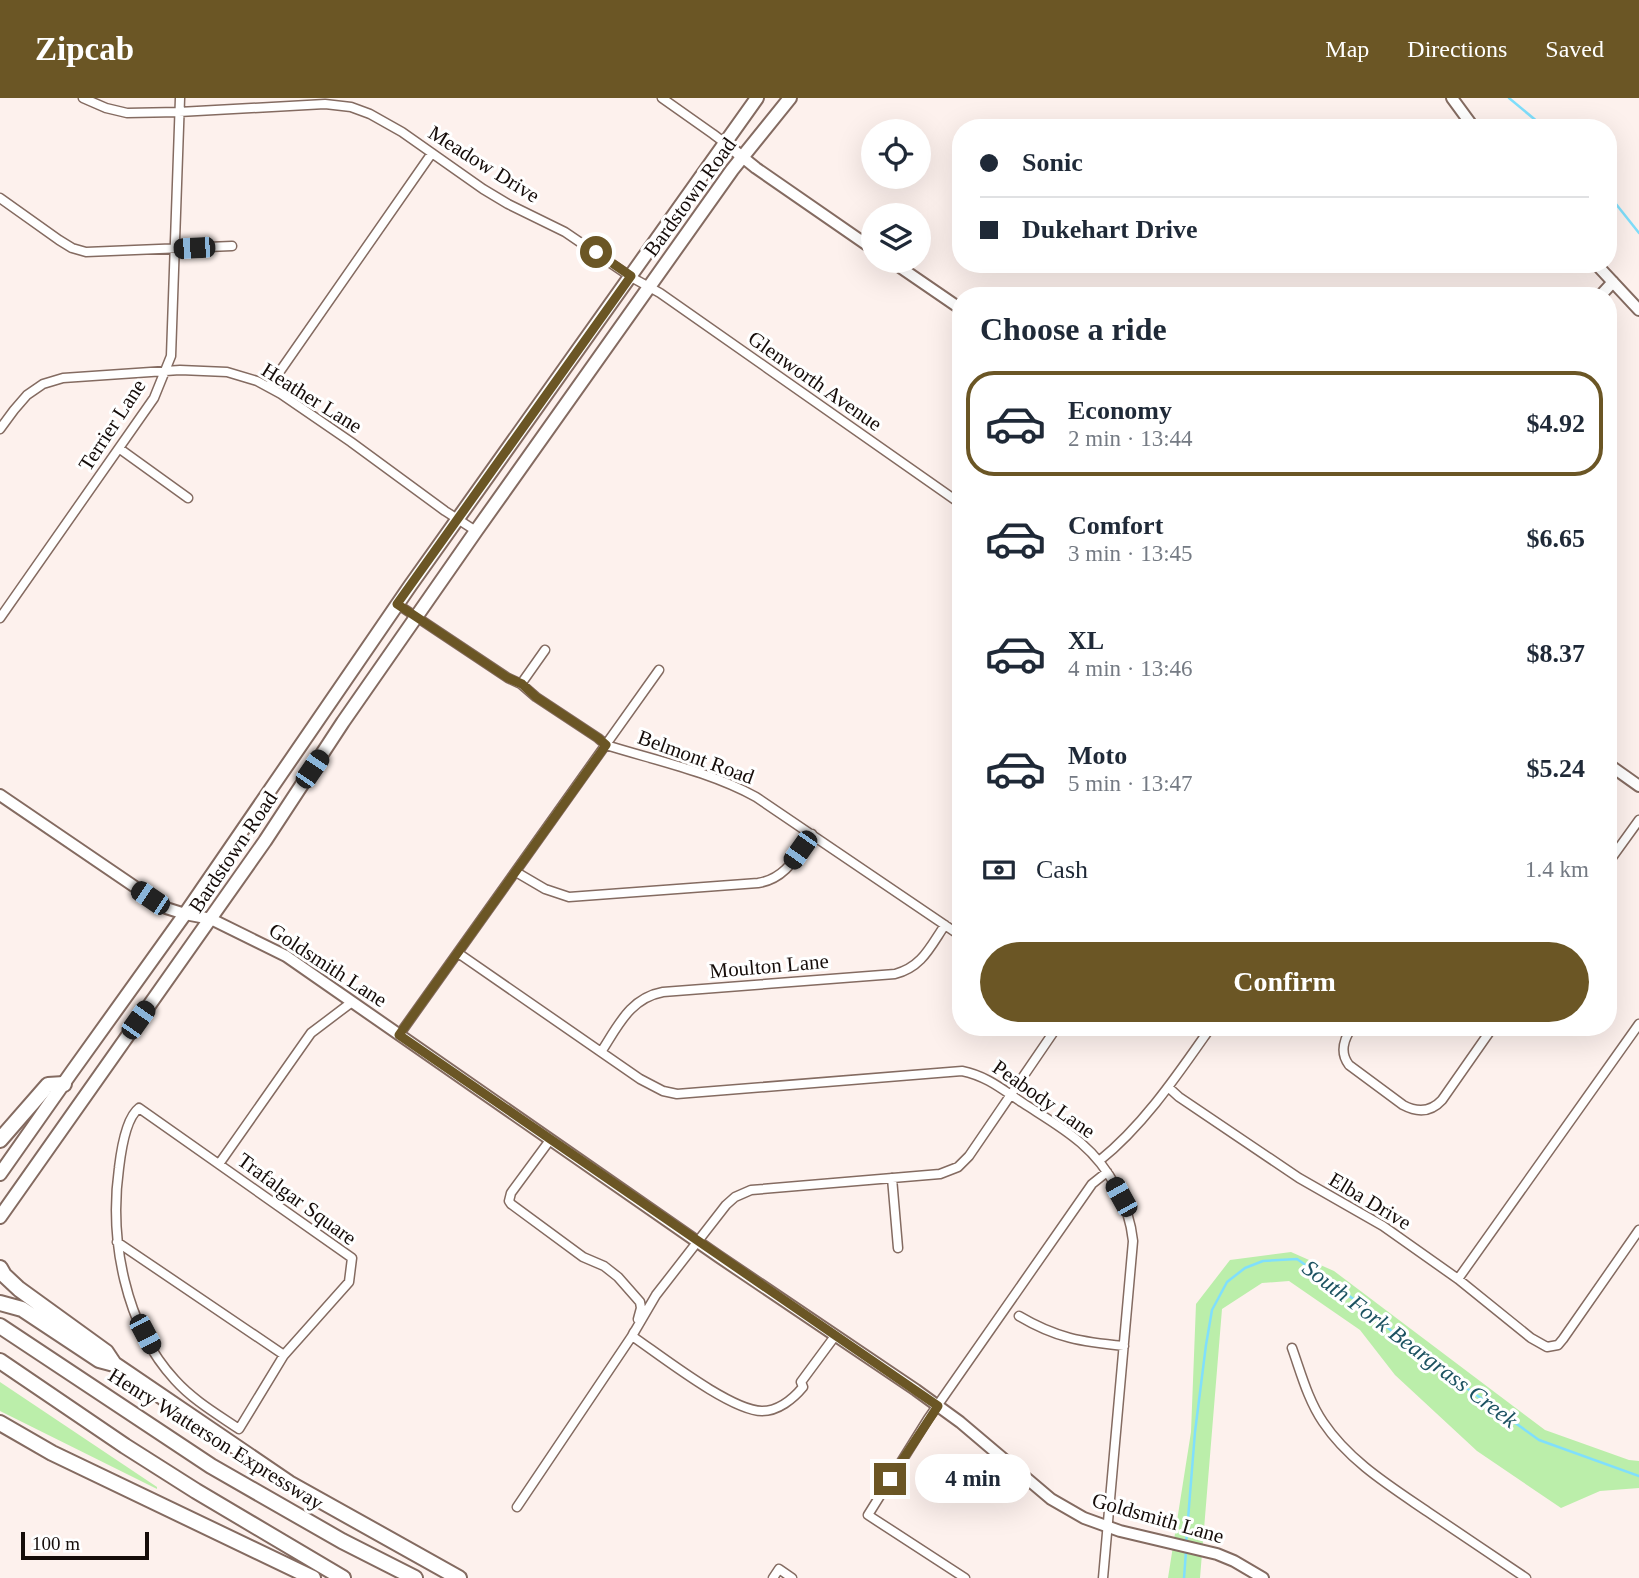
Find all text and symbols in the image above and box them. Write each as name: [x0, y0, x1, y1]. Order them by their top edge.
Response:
text: Zipcab: [35, 31, 134, 67]
text: Map: [1325, 36, 1369, 62]
text: Directions: [1407, 36, 1507, 62]
text: Saved: [1545, 36, 1604, 62]
map controls: [861, 119, 931, 273]
button: locate: [861, 119, 931, 189]
street label: Meadow Drive: [424, 120, 544, 208]
street label: Bardstown Road: [639, 133, 741, 261]
text: Sonic: [1022, 148, 1083, 177]
button: layers: [861, 203, 931, 273]
text: Dukehart Drive: [1022, 215, 1197, 244]
car: [173, 236, 216, 260]
route start: [580, 236, 612, 268]
text: Choose a ride: [980, 311, 1167, 347]
street label: Glenworth Avenue: [744, 326, 886, 436]
street label: Heather Lane: [257, 358, 367, 438]
street label: Terrier Lane: [74, 375, 150, 475]
icon: car: [984, 392, 1047, 455]
text: Economy: [1068, 396, 1172, 425]
text: $4.92: [1527, 409, 1585, 438]
text: 2 min · 13:44: [1068, 426, 1193, 451]
icon: car: [984, 507, 1047, 570]
text: Comfort: [1068, 511, 1163, 540]
text: $6.65: [1527, 524, 1585, 553]
text: 3 min · 13:45: [1068, 541, 1193, 566]
icon: car: [984, 622, 1047, 685]
text: XL: [1068, 626, 1104, 655]
text: $8.37: [1527, 639, 1585, 668]
text: 4 min · 13:46: [1068, 656, 1193, 681]
street label: Belmont Road: [635, 725, 758, 789]
icon: car: [984, 737, 1047, 800]
text: Moto: [1068, 741, 1127, 770]
car: [292, 746, 333, 792]
text: $5.24: [1527, 754, 1585, 783]
text: 5 min · 13:47: [1068, 771, 1193, 796]
street label: Bardstown Road: [184, 787, 283, 917]
car: [780, 827, 821, 873]
icon: cash: [980, 851, 1018, 889]
text: Cash: [1036, 855, 1088, 884]
text: 1.4 km: [1525, 857, 1589, 882]
car: [127, 878, 174, 918]
street label: Goldsmith Lane: [264, 918, 392, 1012]
button: Confirm: [980, 942, 1589, 1022]
street label: Moulton Lane: [708, 949, 830, 983]
car: [118, 997, 159, 1043]
street label: Peabody Lane: [988, 1055, 1100, 1143]
street label: Trafalgar Square: [233, 1148, 361, 1250]
street label: Elba Drive: [1325, 1167, 1415, 1235]
car: [1102, 1174, 1141, 1220]
water label: South Fork Beargrass Creek: [1298, 1255, 1523, 1433]
car: [126, 1311, 165, 1357]
street label: Henry Watterson Expressway: [104, 1363, 328, 1515]
callout: 4 min: [914, 1454, 1030, 1504]
route end: [874, 1463, 906, 1495]
text: 4 min: [945, 1466, 1001, 1491]
street label: Goldsmith Lane: [1089, 1488, 1227, 1548]
scale bar: [21, 1529, 149, 1561]
text: 100 m: [32, 1533, 80, 1554]

